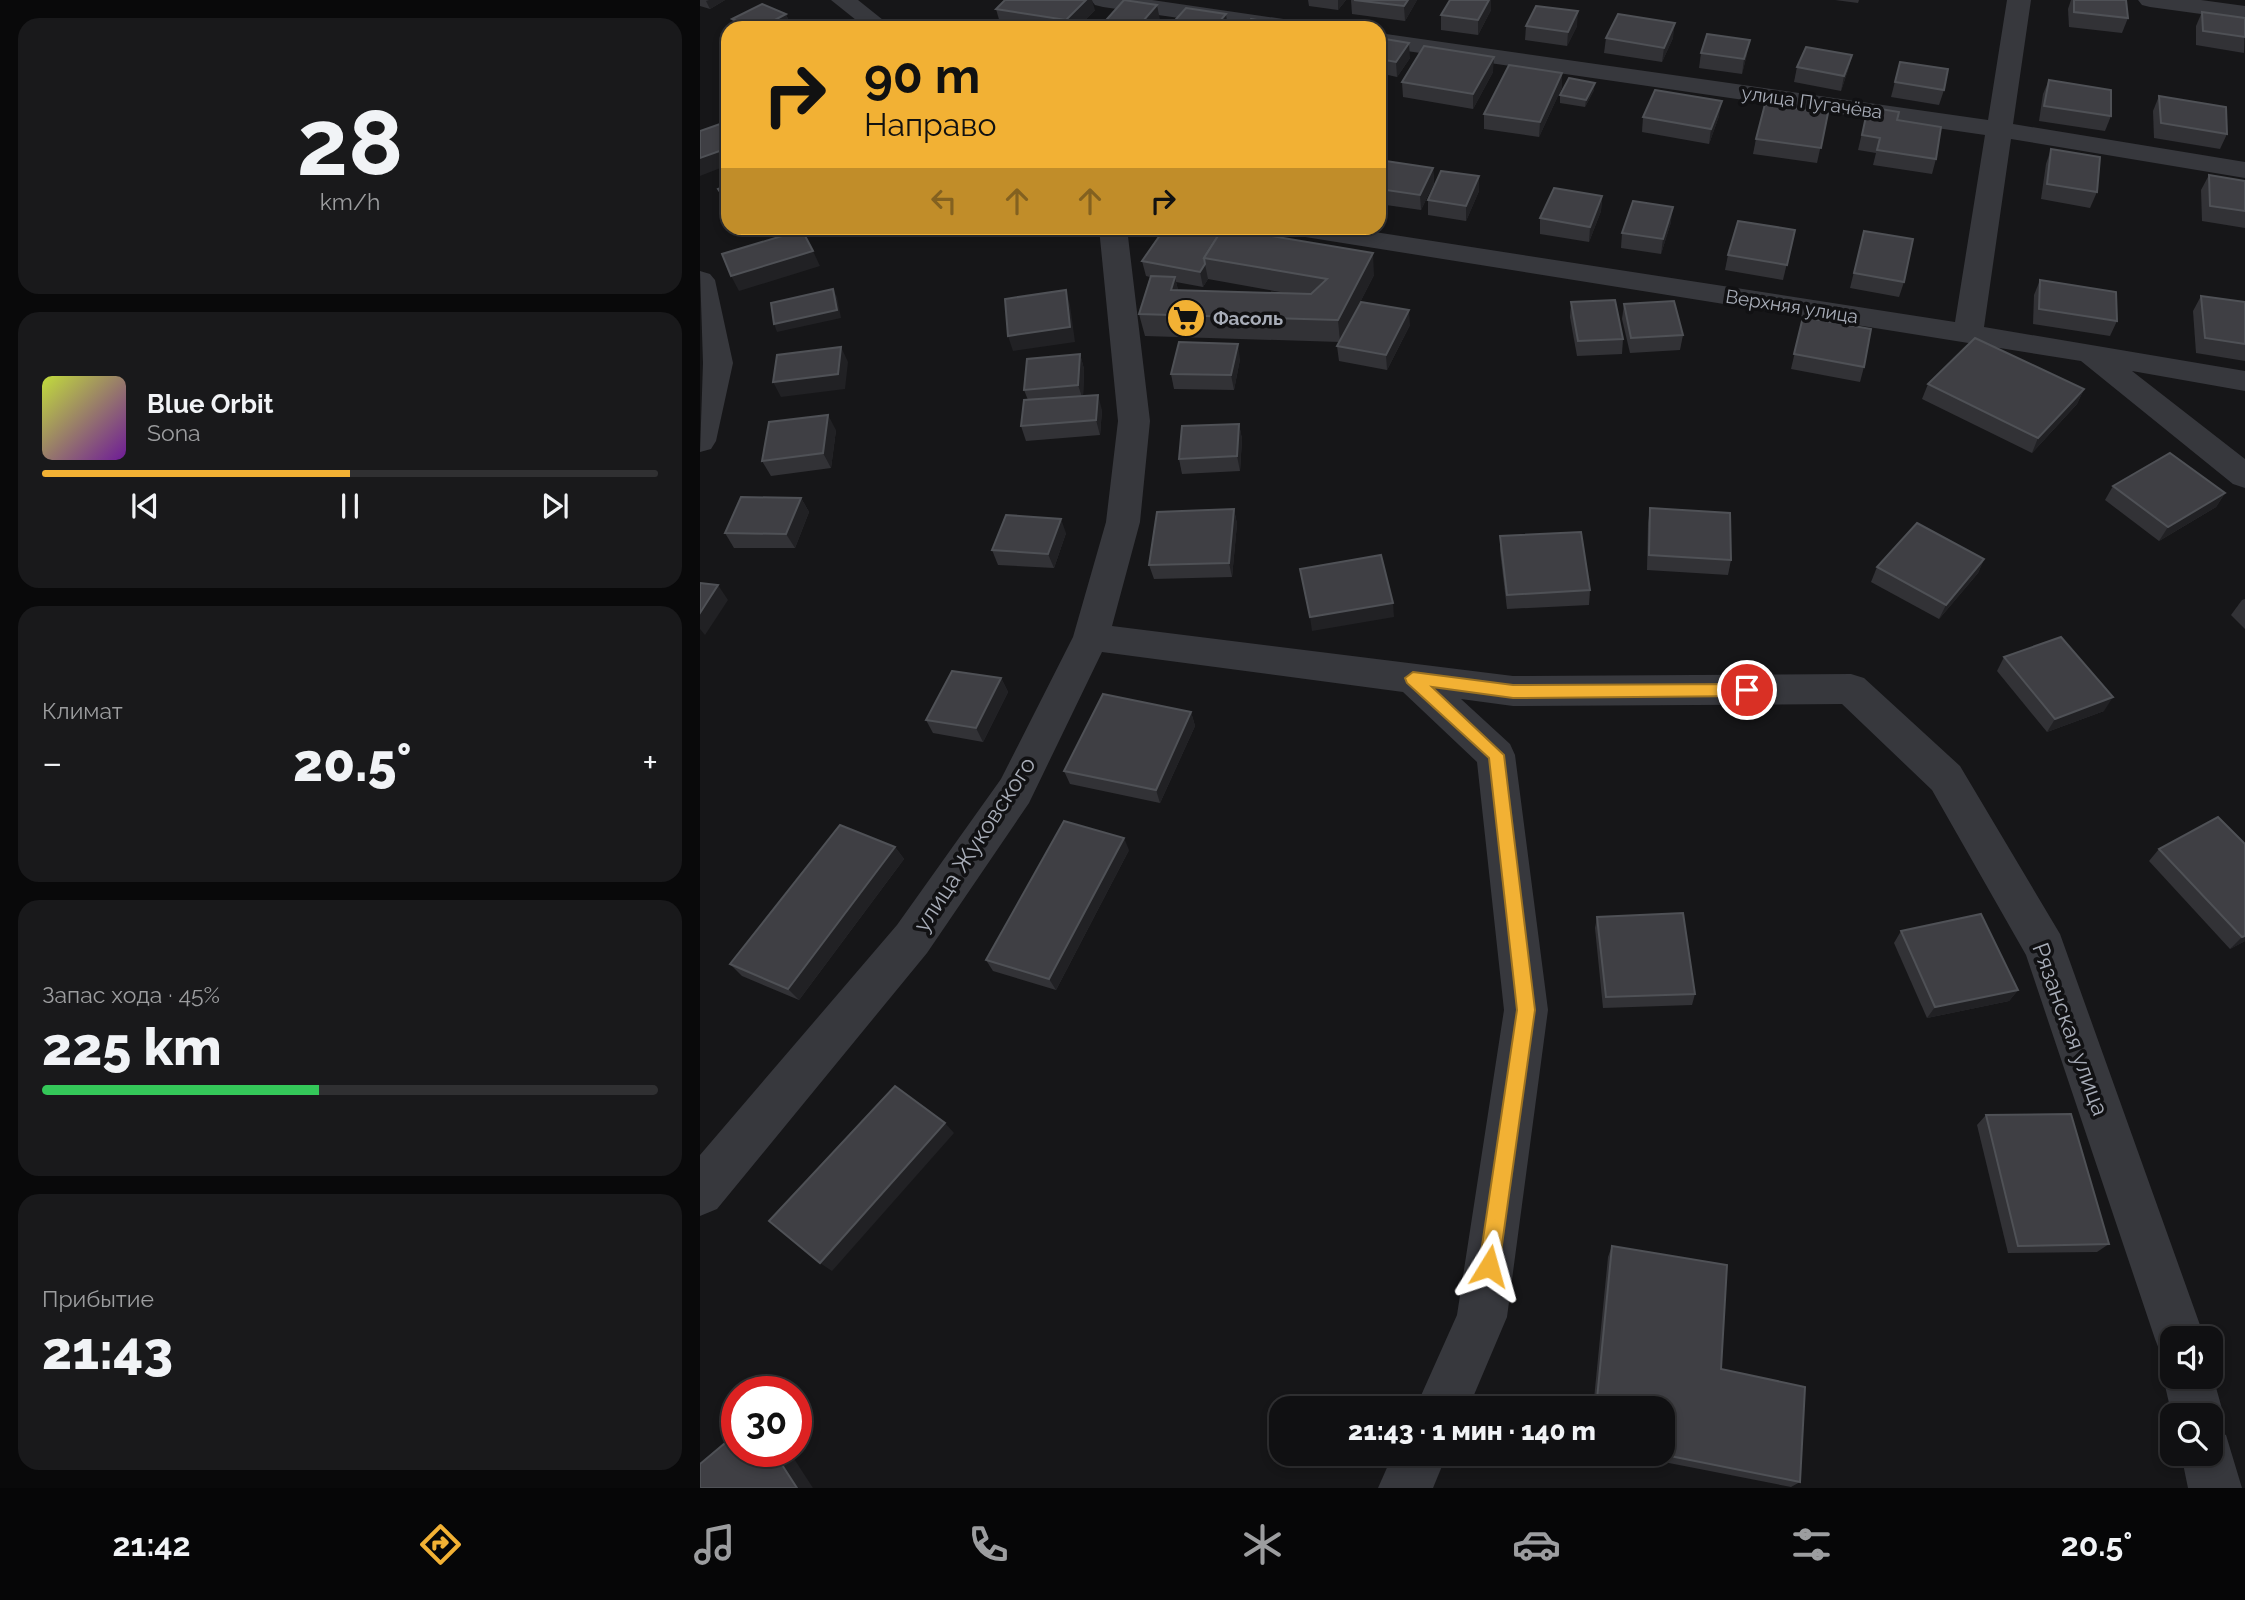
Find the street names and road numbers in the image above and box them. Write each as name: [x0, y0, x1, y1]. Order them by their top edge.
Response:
street label: улица Пугачёва: [1740, 81, 1884, 123]
street label: Верхняя улица: [1724, 285, 1860, 327]
street label: улица Жуковского: [907, 751, 1041, 937]
street label: Рязанская улица: [2027, 939, 2115, 1119]

